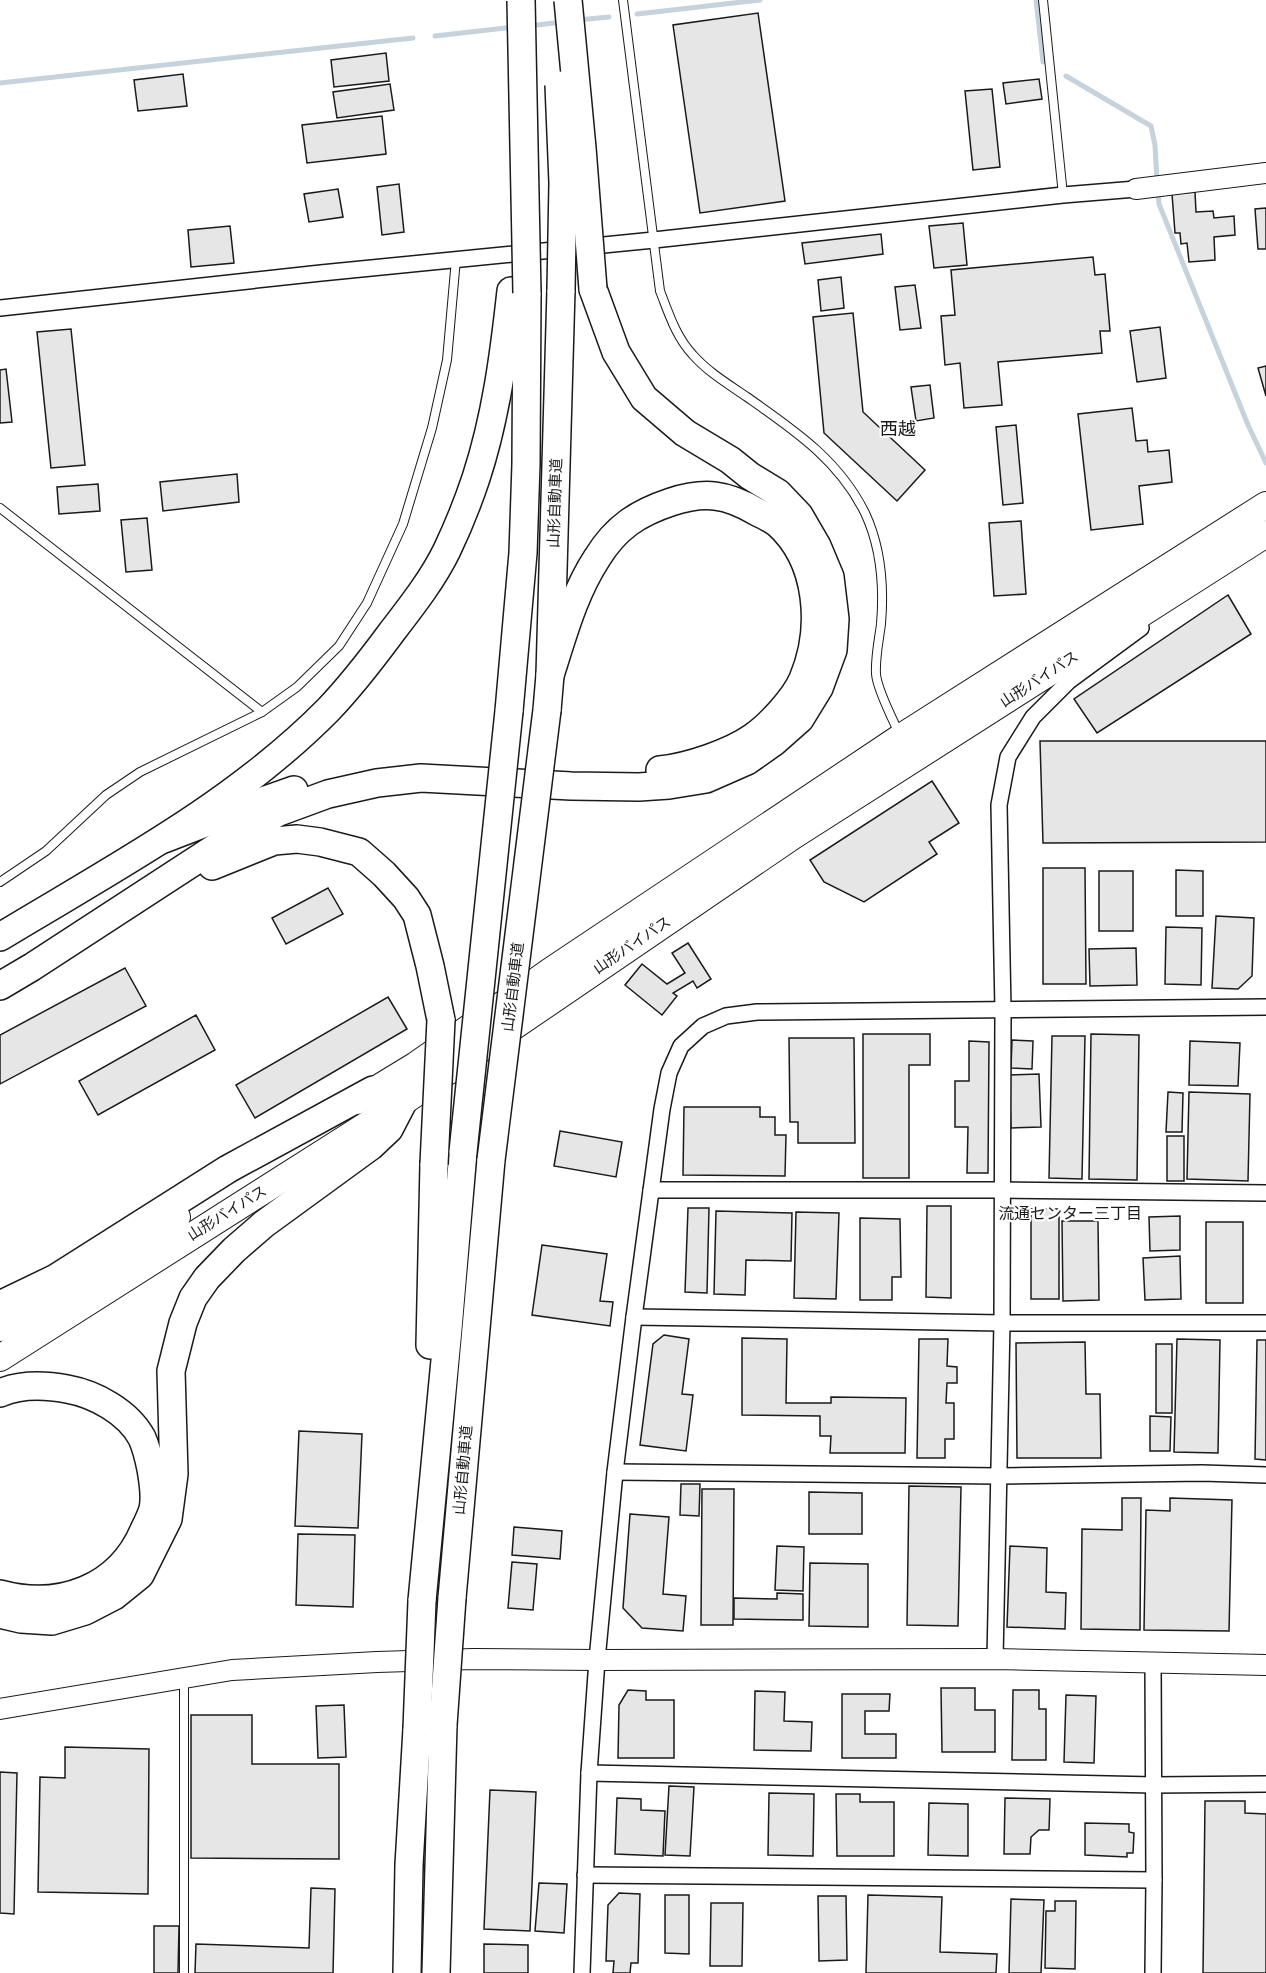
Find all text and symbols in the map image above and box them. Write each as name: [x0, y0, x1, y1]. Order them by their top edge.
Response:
district label: 西越: [880, 418, 916, 440]
street label: 山形自動車道: [544, 458, 566, 548]
street label: 山形バイパス: [996, 647, 1082, 711]
street label: 山形バイパス: [590, 912, 674, 978]
street label: 山形自動車道: [499, 941, 527, 1033]
street label: 山形バイパス: [184, 1182, 270, 1244]
district label: 流通センター三丁目: [998, 1204, 1142, 1224]
street label: 山形自動車道: [450, 1424, 476, 1516]

